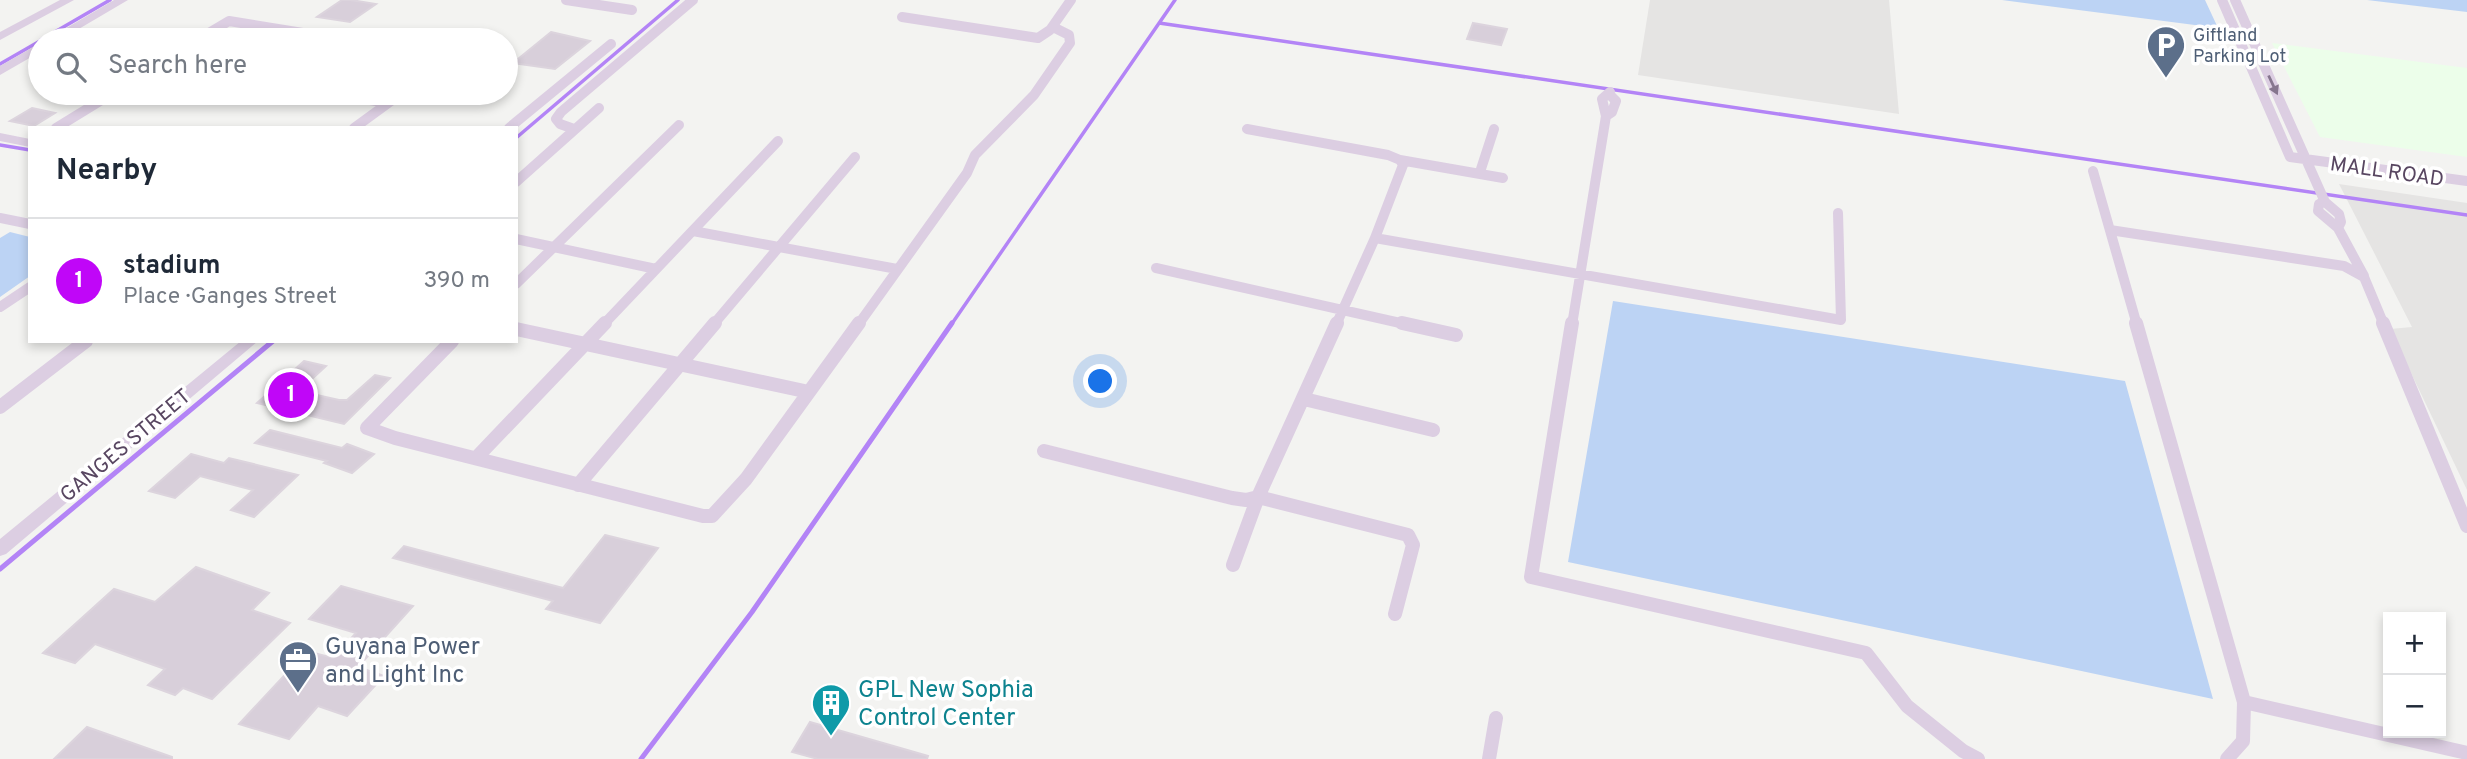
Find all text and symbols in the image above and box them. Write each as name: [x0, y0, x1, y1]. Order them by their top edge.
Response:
parking icon: Giftland Parking Lot: [2145, 24, 2187, 79]
place label: Giftland Parking Lot: [2193, 25, 2286, 69]
search box: [28, 28, 518, 105]
icon: search: [52, 48, 90, 86]
text: Search here: [108, 50, 247, 83]
one-way arrow: [2268, 74, 2279, 95]
street label: MALL ROAD: [2328, 151, 2446, 194]
text: Nearby: [56, 153, 157, 190]
text: stadium: [123, 250, 221, 283]
text: 1: [74, 267, 84, 296]
text: 390 m: [423, 267, 490, 296]
text: Place · Ganges Street: [123, 283, 337, 312]
your location: [1083, 364, 1117, 398]
pin: 1: [268, 369, 314, 421]
street label: GANGES STREET: [55, 384, 197, 509]
map controls: [2383, 612, 2446, 738]
button: +: [2383, 612, 2446, 675]
place label: Guyana Power and Light Inc: [325, 633, 480, 691]
office icon: Guyana Power and Light Inc: [277, 639, 319, 694]
button: −: [2383, 675, 2446, 738]
place label: GPL New Sophia Control Center: [858, 676, 1034, 734]
building icon: GPL New Sophia Control Center: [810, 682, 852, 737]

